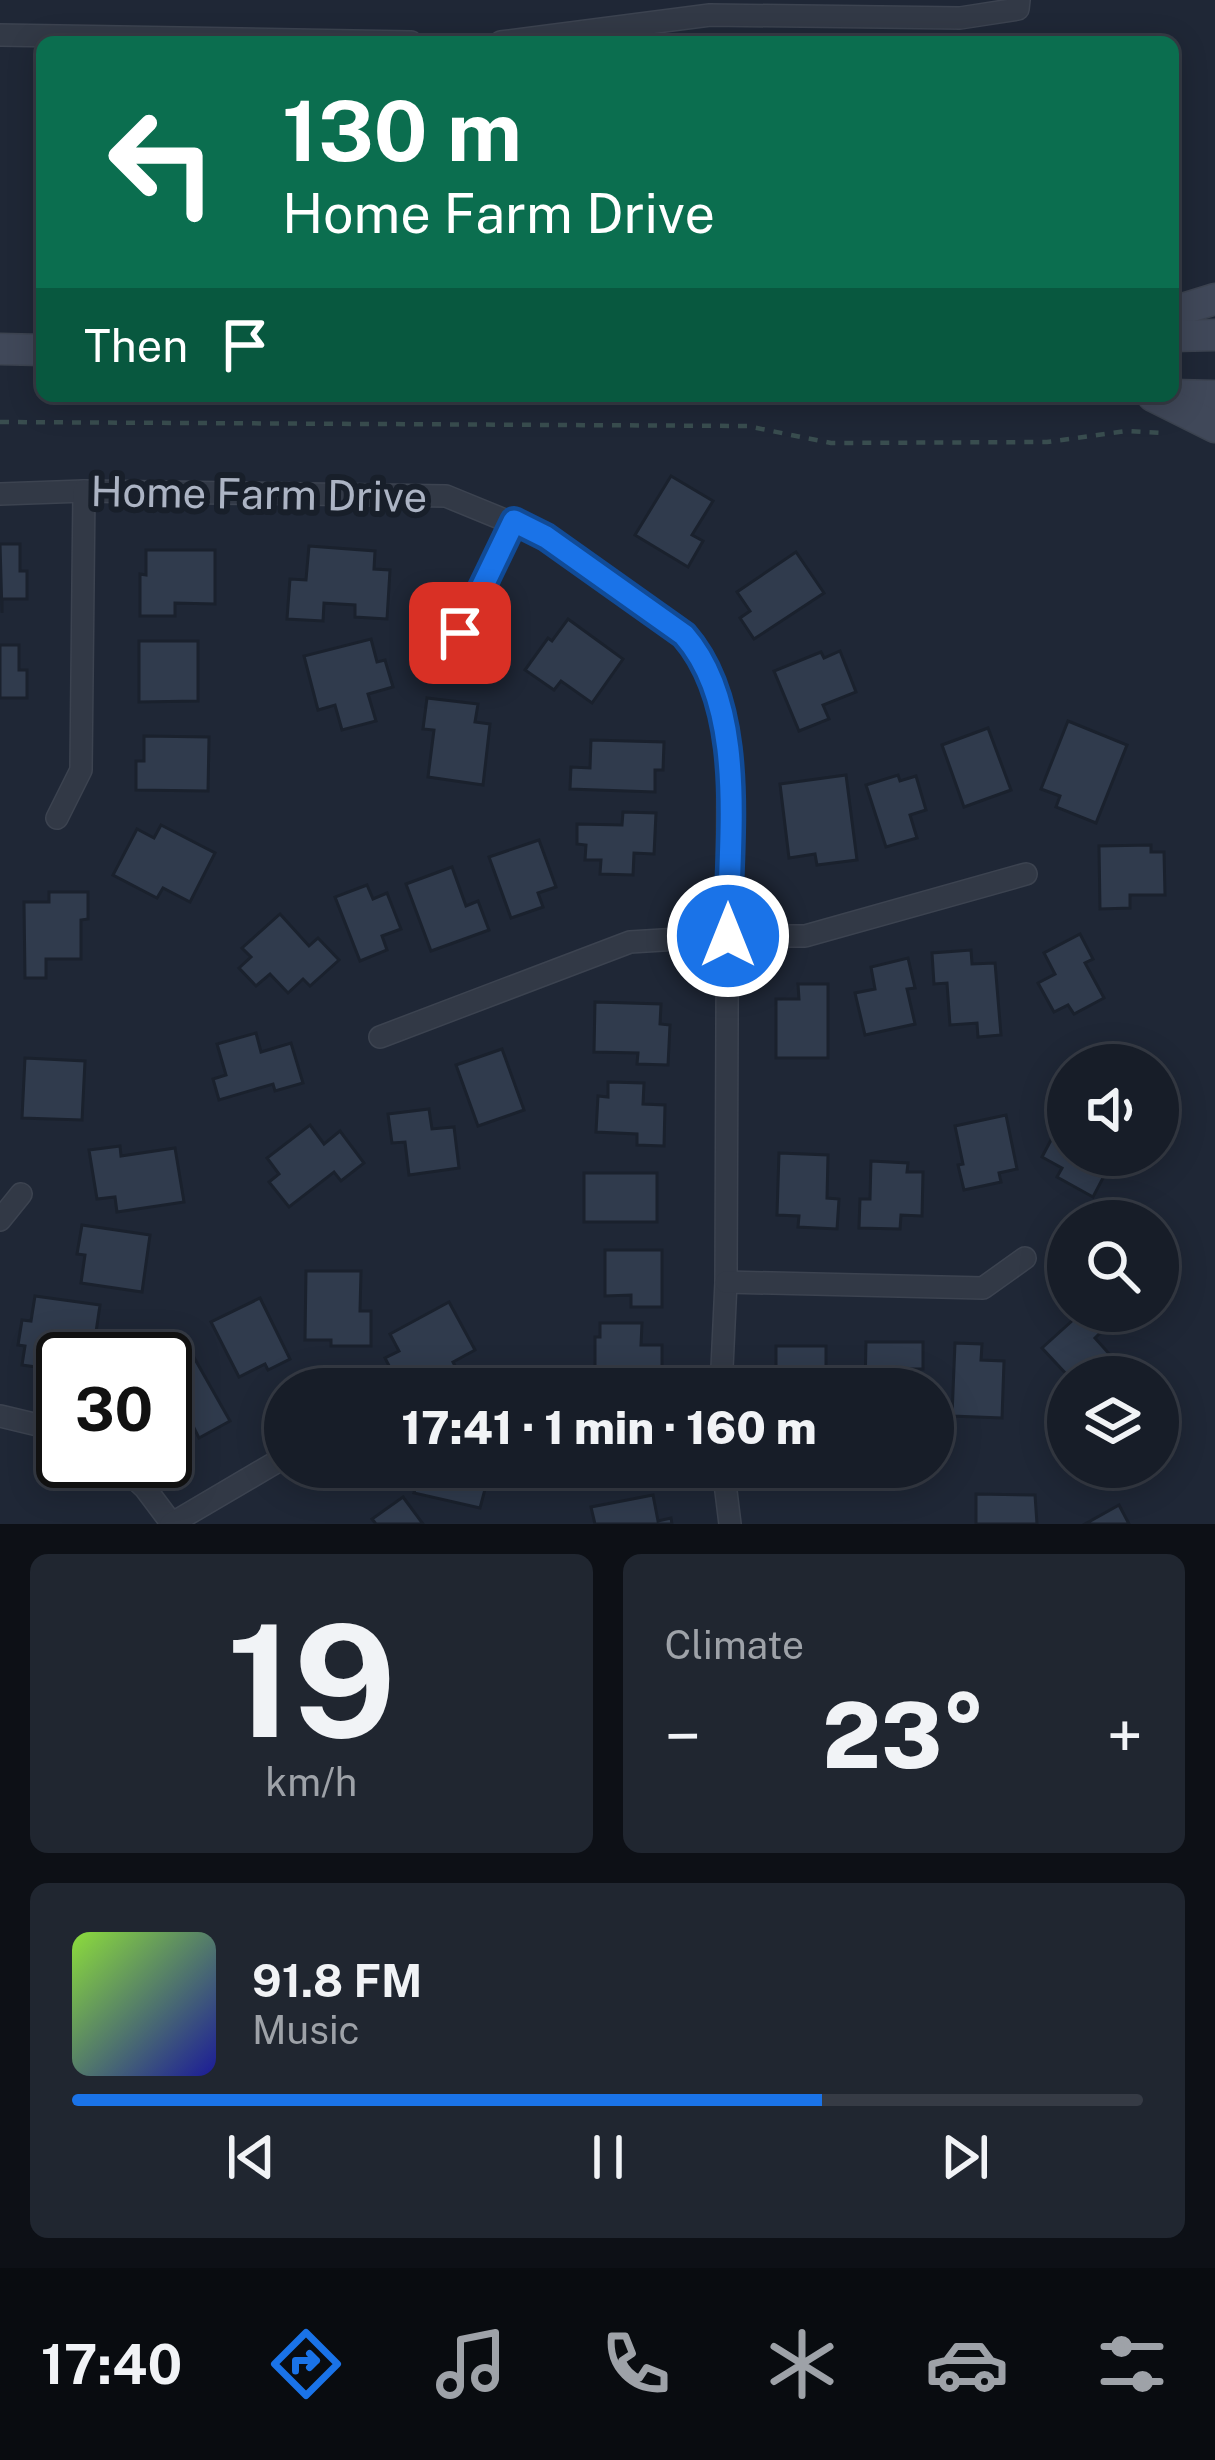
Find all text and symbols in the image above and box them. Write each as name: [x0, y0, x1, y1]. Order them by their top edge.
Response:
text: 130 m: [282, 81, 522, 180]
icon: left: [84, 84, 240, 240]
text: Home Farm Drive: [282, 182, 715, 245]
icon: arrive: [212, 312, 278, 378]
text: Then: [84, 319, 188, 372]
street label: Home Farm Drive: [90, 466, 428, 521]
pin: [409, 582, 511, 684]
icon: arrive: [427, 600, 493, 666]
position arrow: [665, 873, 791, 999]
map controls: [1047, 1044, 1179, 1488]
button: sound: [1047, 1044, 1179, 1176]
button: search: [1047, 1200, 1179, 1332]
speed limit sign: 30: [36, 1332, 192, 1488]
button: layers: [1047, 1356, 1179, 1488]
text: 17:41 · 1 min · 160 m: [401, 1401, 817, 1454]
text: 19: [226, 1589, 396, 1772]
text: Climate: [665, 1622, 804, 1668]
text: 23°: [822, 1682, 985, 1788]
text: −: [665, 1697, 701, 1775]
text: +: [1106, 1697, 1143, 1775]
text: km/h: [265, 1759, 357, 1805]
text: 91.8 FM: [252, 1954, 422, 2007]
text: Music: [252, 2007, 360, 2053]
icon: previous: [218, 2124, 284, 2190]
icon: pause: [575, 2124, 641, 2190]
icon: next: [932, 2124, 998, 2190]
icon: directions: [264, 2322, 348, 2406]
icon: music: [429, 2322, 513, 2406]
icon: phone: [594, 2322, 678, 2406]
icon: climate: [760, 2322, 844, 2406]
icon: car: [925, 2322, 1009, 2406]
icon: filters: [1090, 2322, 1174, 2406]
text: 17:40: [41, 2333, 182, 2396]

